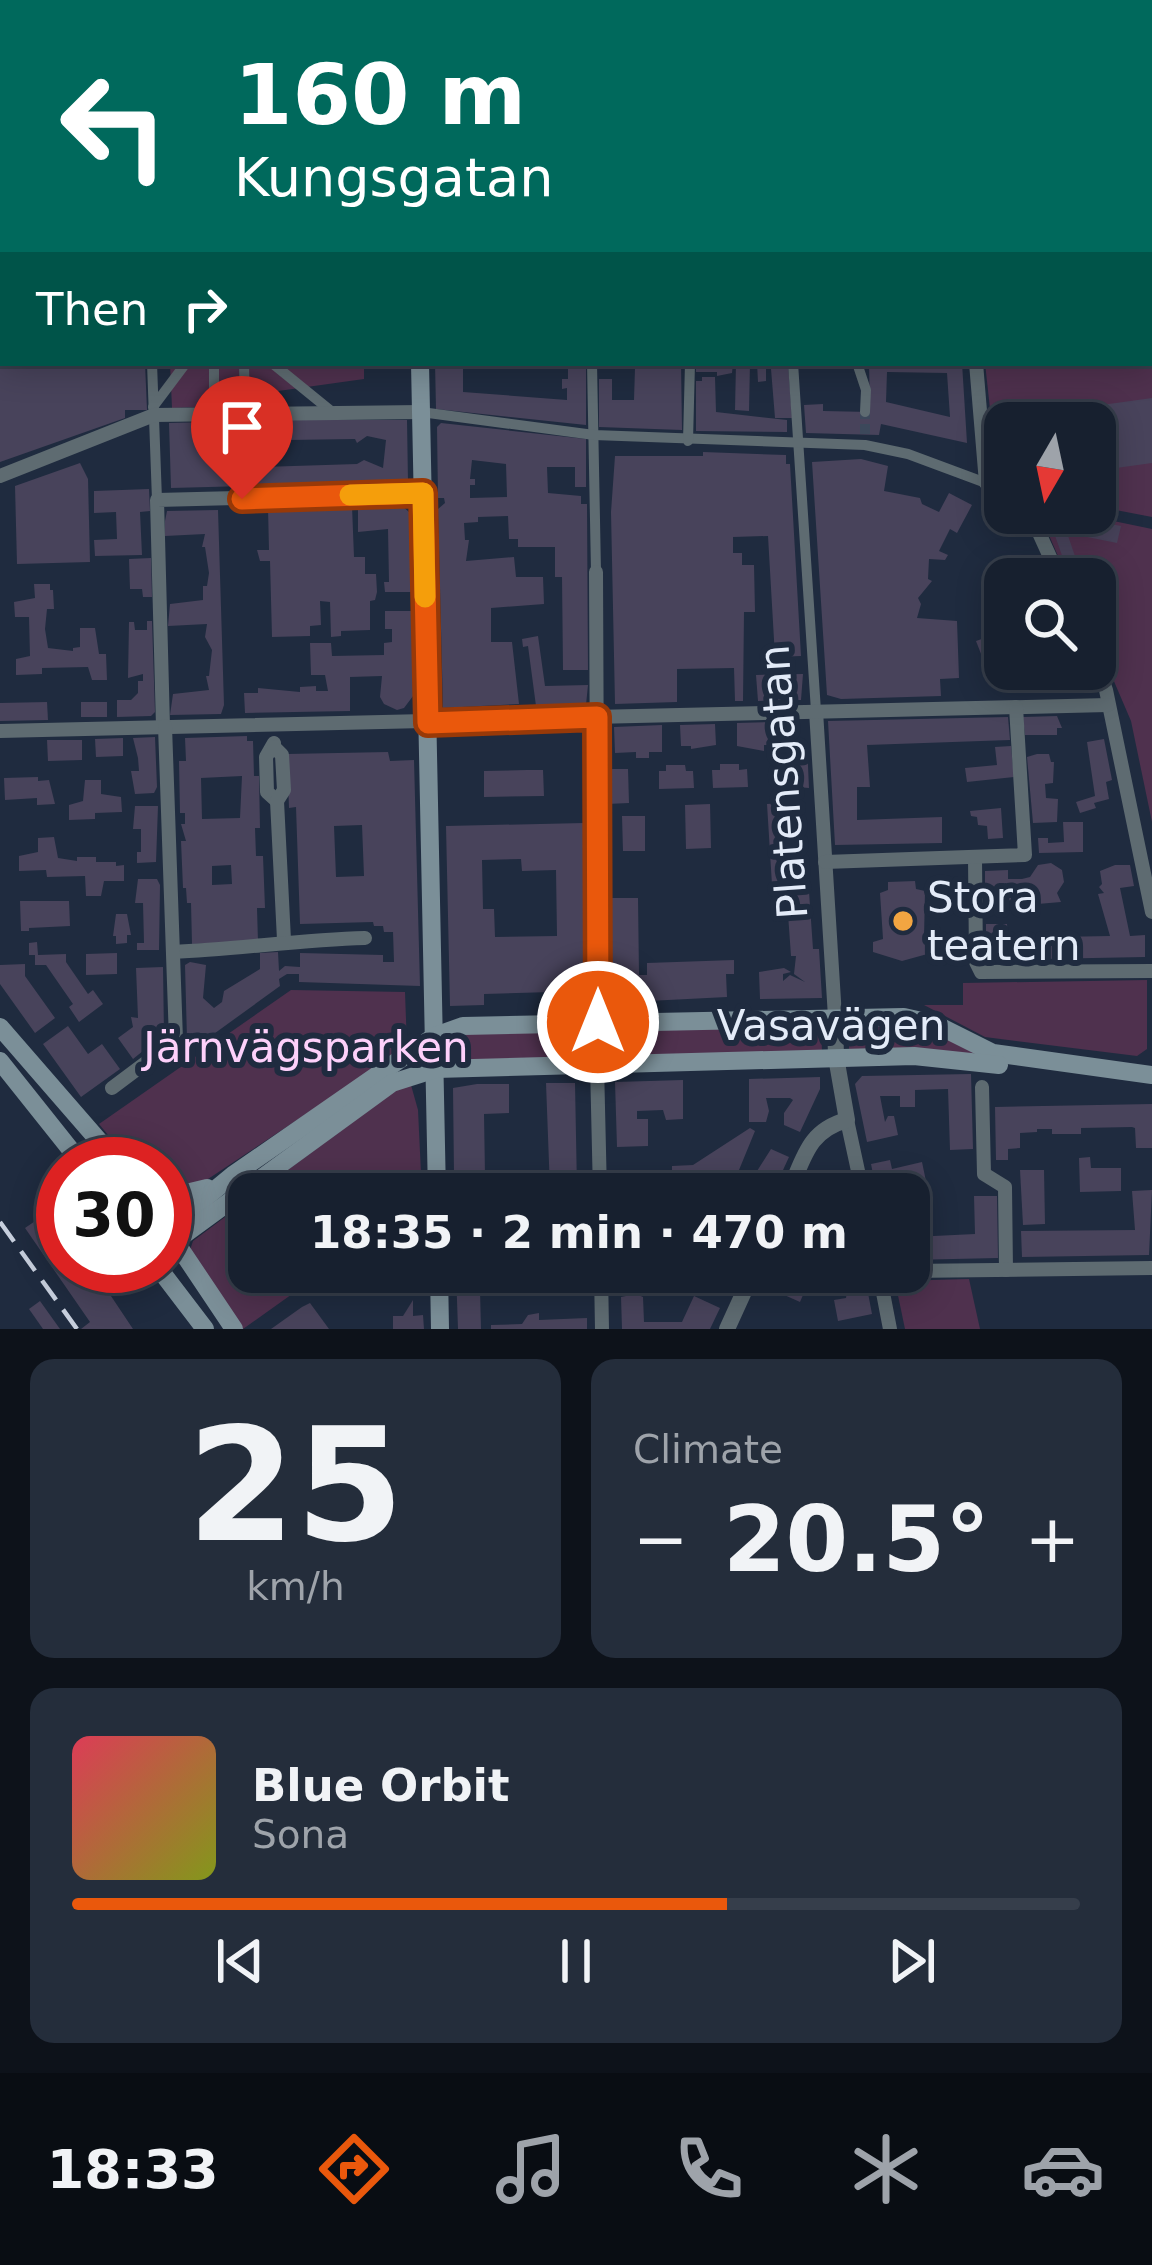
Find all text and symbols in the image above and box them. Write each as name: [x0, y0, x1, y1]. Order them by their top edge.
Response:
text: 160 m: [234, 46, 526, 144]
icon: left: [36, 48, 192, 204]
text: Kungsgatan: [234, 146, 553, 209]
icon: right: [172, 276, 238, 342]
text: Then: [36, 283, 148, 336]
pin: [191, 376, 293, 499]
icon: arrive: [209, 394, 275, 460]
north arrow: [984, 402, 1116, 534]
map controls: [984, 402, 1116, 690]
button: search: [984, 558, 1116, 690]
street label: Platensgatan: [749, 643, 818, 921]
place label: Stora teatern: [927, 873, 1081, 970]
marker: Stora teatern: [890, 908, 916, 934]
position arrow: [535, 959, 661, 1085]
street label: Vasavägen: [717, 1001, 945, 1050]
park label: Järnvägsparken: [140, 1023, 469, 1072]
speed limit sign: 30: [36, 1137, 192, 1293]
text: 18:35 · 2 min · 470 m: [310, 1206, 848, 1259]
text: 25: [187, 1395, 404, 1577]
text: Climate: [633, 1427, 783, 1472]
text: 20.5°: [723, 1487, 990, 1592]
text: −: [633, 1501, 688, 1578]
text: +: [1025, 1501, 1080, 1578]
text: km/h: [246, 1564, 345, 1609]
text: Blue Orbit: [252, 1759, 510, 1812]
text: Sona: [252, 1812, 349, 1857]
icon: previous: [207, 1928, 273, 1994]
icon: pause: [543, 1928, 609, 1994]
icon: next: [879, 1928, 945, 1994]
icon: directions: [312, 2127, 396, 2211]
icon: music: [489, 2127, 573, 2211]
icon: phone: [667, 2127, 751, 2211]
icon: climate: [844, 2127, 928, 2211]
icon: car: [1021, 2127, 1105, 2211]
text: 18:33: [47, 2138, 219, 2201]

